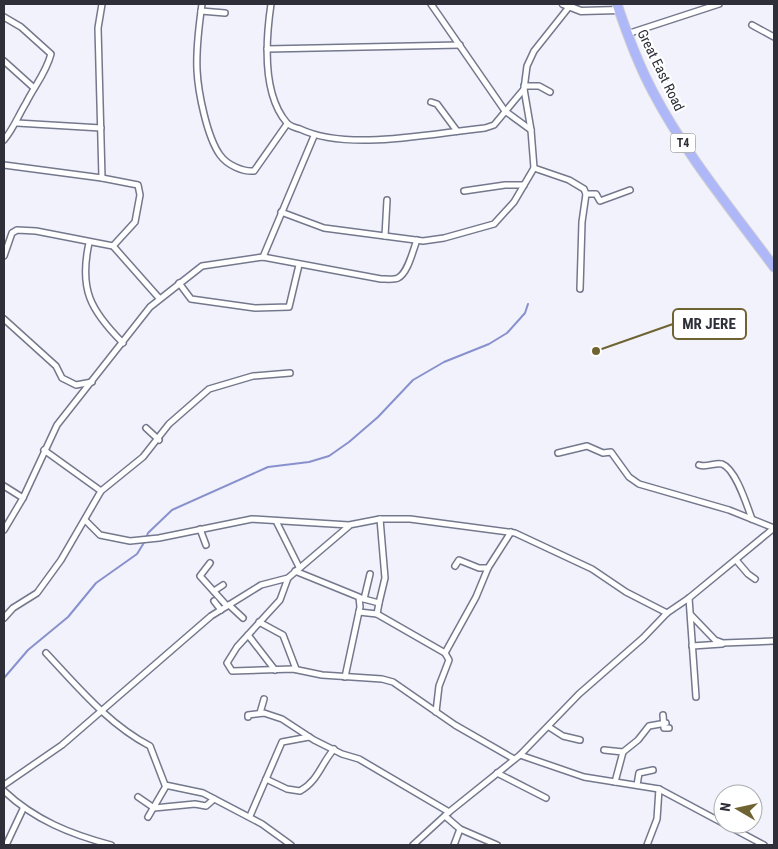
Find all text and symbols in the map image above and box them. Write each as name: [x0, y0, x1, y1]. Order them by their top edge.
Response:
street label: Great East Road: [634, 27, 688, 113]
road number: T4: [670, 134, 696, 152]
callout: MR JERE: [673, 309, 746, 339]
text: MR JERE: [682, 315, 736, 333]
north arrow: [713, 784, 763, 834]
text: N: [717, 801, 734, 812]

